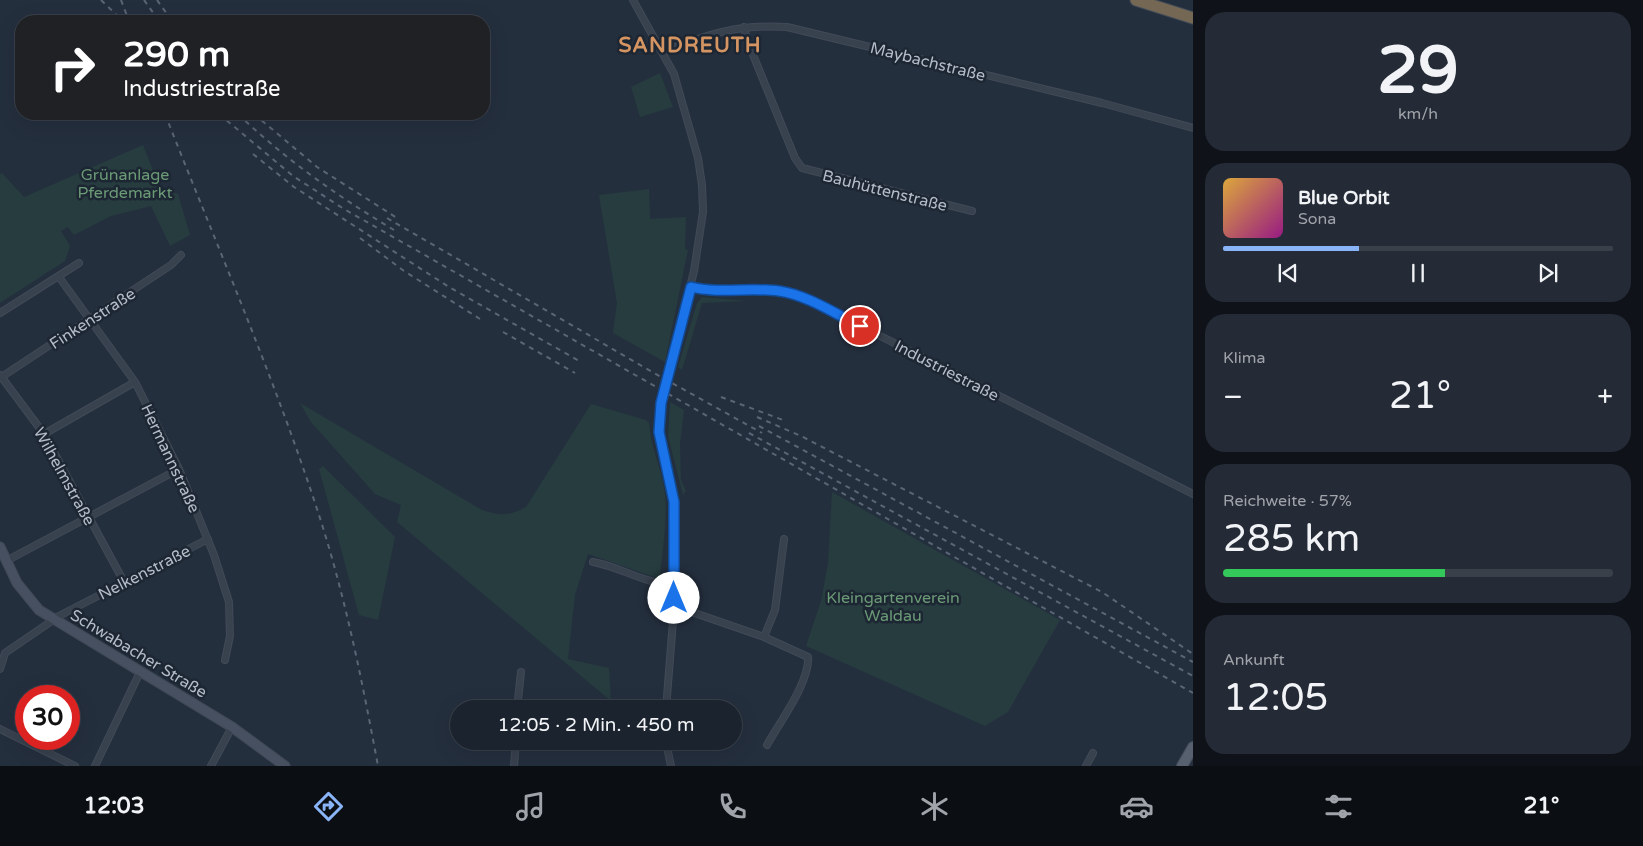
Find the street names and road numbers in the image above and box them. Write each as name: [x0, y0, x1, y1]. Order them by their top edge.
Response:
street label: Maybachstraße: [868, 38, 987, 86]
street label: Bauhüttenstraße: [820, 166, 949, 216]
street label: Finkenstraße: [46, 284, 139, 354]
street label: Industriestraße: [891, 336, 1002, 406]
street label: Hermannstraße: [136, 401, 204, 516]
street label: Wilhelmstraße: [29, 424, 99, 529]
street label: Nelkenstraße: [95, 541, 194, 605]
street label: Schwabacher Straße: [67, 605, 210, 703]

